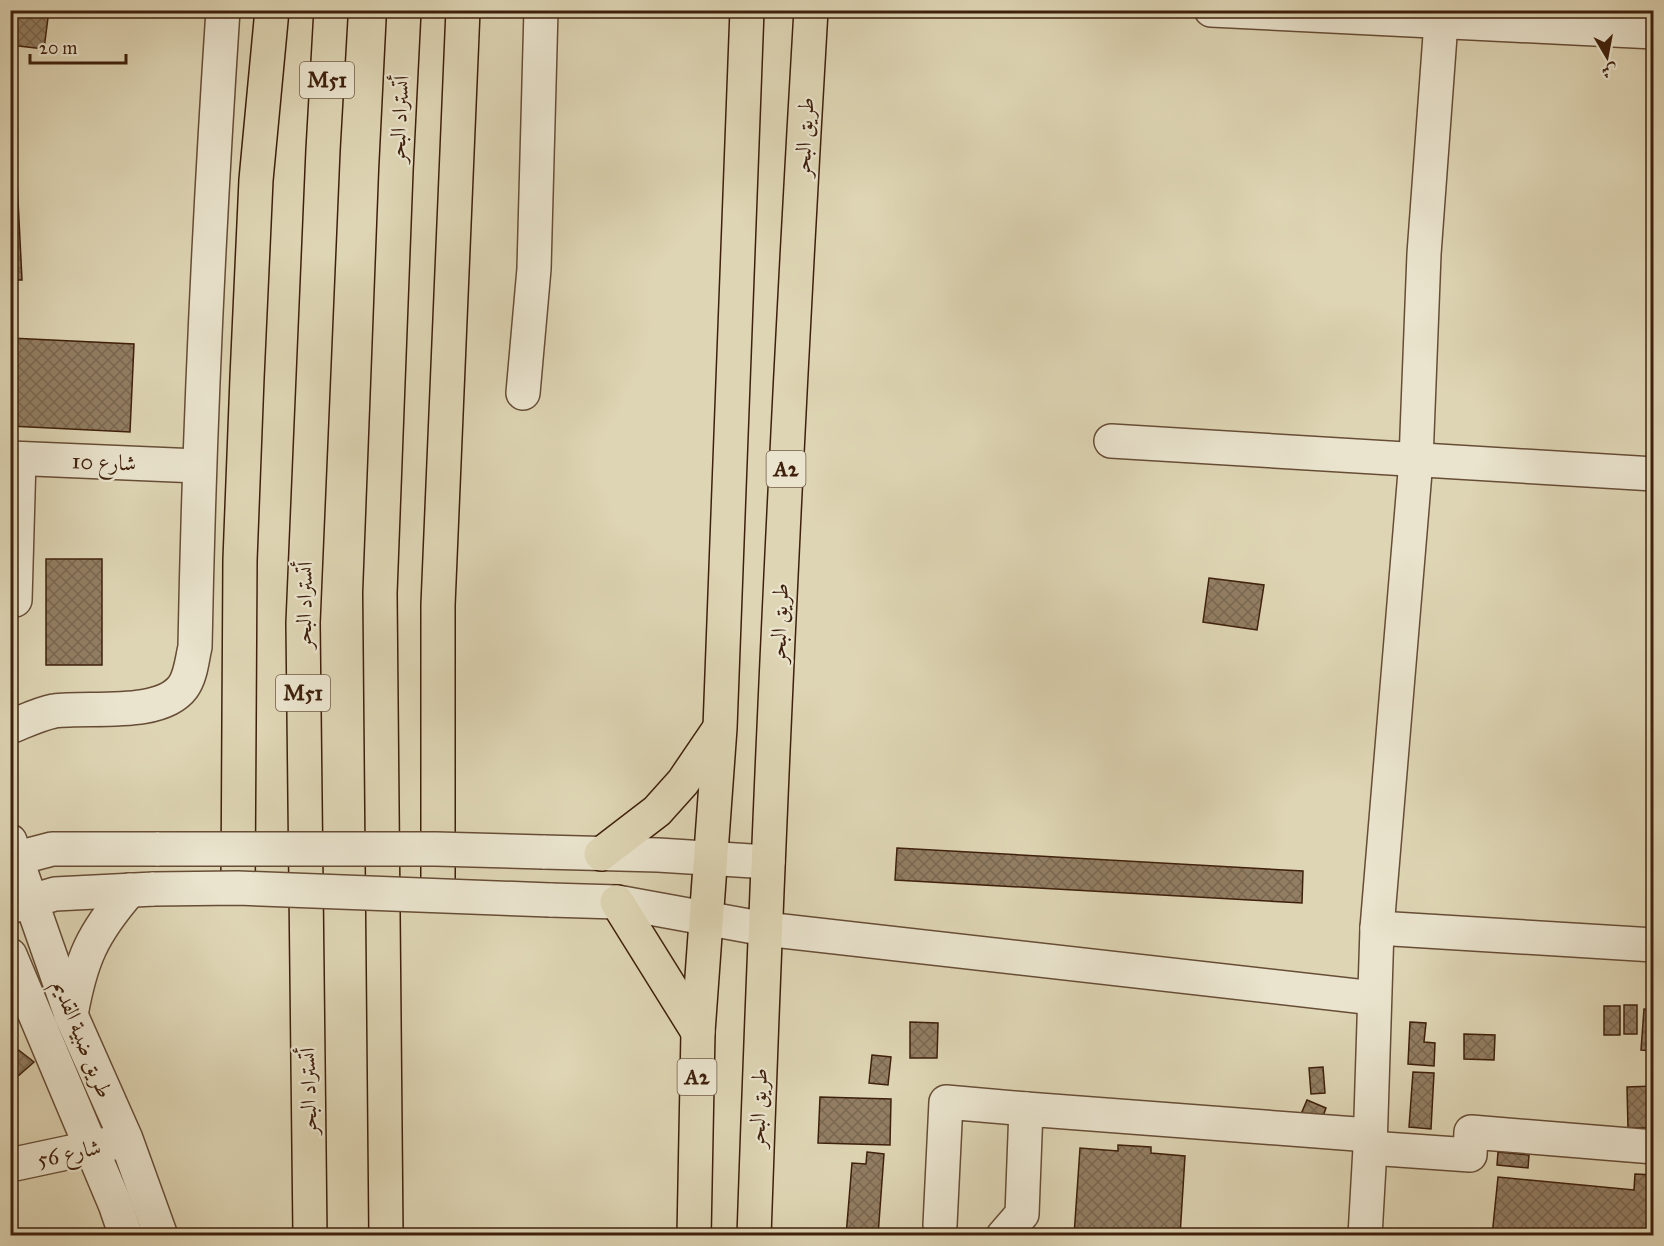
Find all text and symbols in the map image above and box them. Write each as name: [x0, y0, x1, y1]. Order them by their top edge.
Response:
scale bar: [30, 27, 126, 65]
north arrow: [1577, 27, 1637, 87]
text: 20 m: [39, 37, 77, 59]
text: ش: [1600, 61, 1619, 82]
road number: M51: [300, 62, 354, 98]
street label: أتستراد البحر: [381, 74, 416, 165]
street label: طريق البحر: [788, 96, 821, 180]
street label: شارع 10: [71, 447, 137, 482]
road number: A2: [766, 451, 806, 487]
street label: أتستراد البحر: [288, 560, 319, 651]
street label: طريق البحر: [764, 583, 795, 665]
road number: M51: [276, 675, 330, 711]
street label: طريق ضبية القديم: [42, 976, 119, 1104]
street label: أتستراد البحر: [292, 1046, 323, 1137]
road number: A2: [678, 1059, 716, 1095]
street label: طريق البحر: [743, 1068, 774, 1150]
street label: شارع 56: [35, 1133, 104, 1178]

